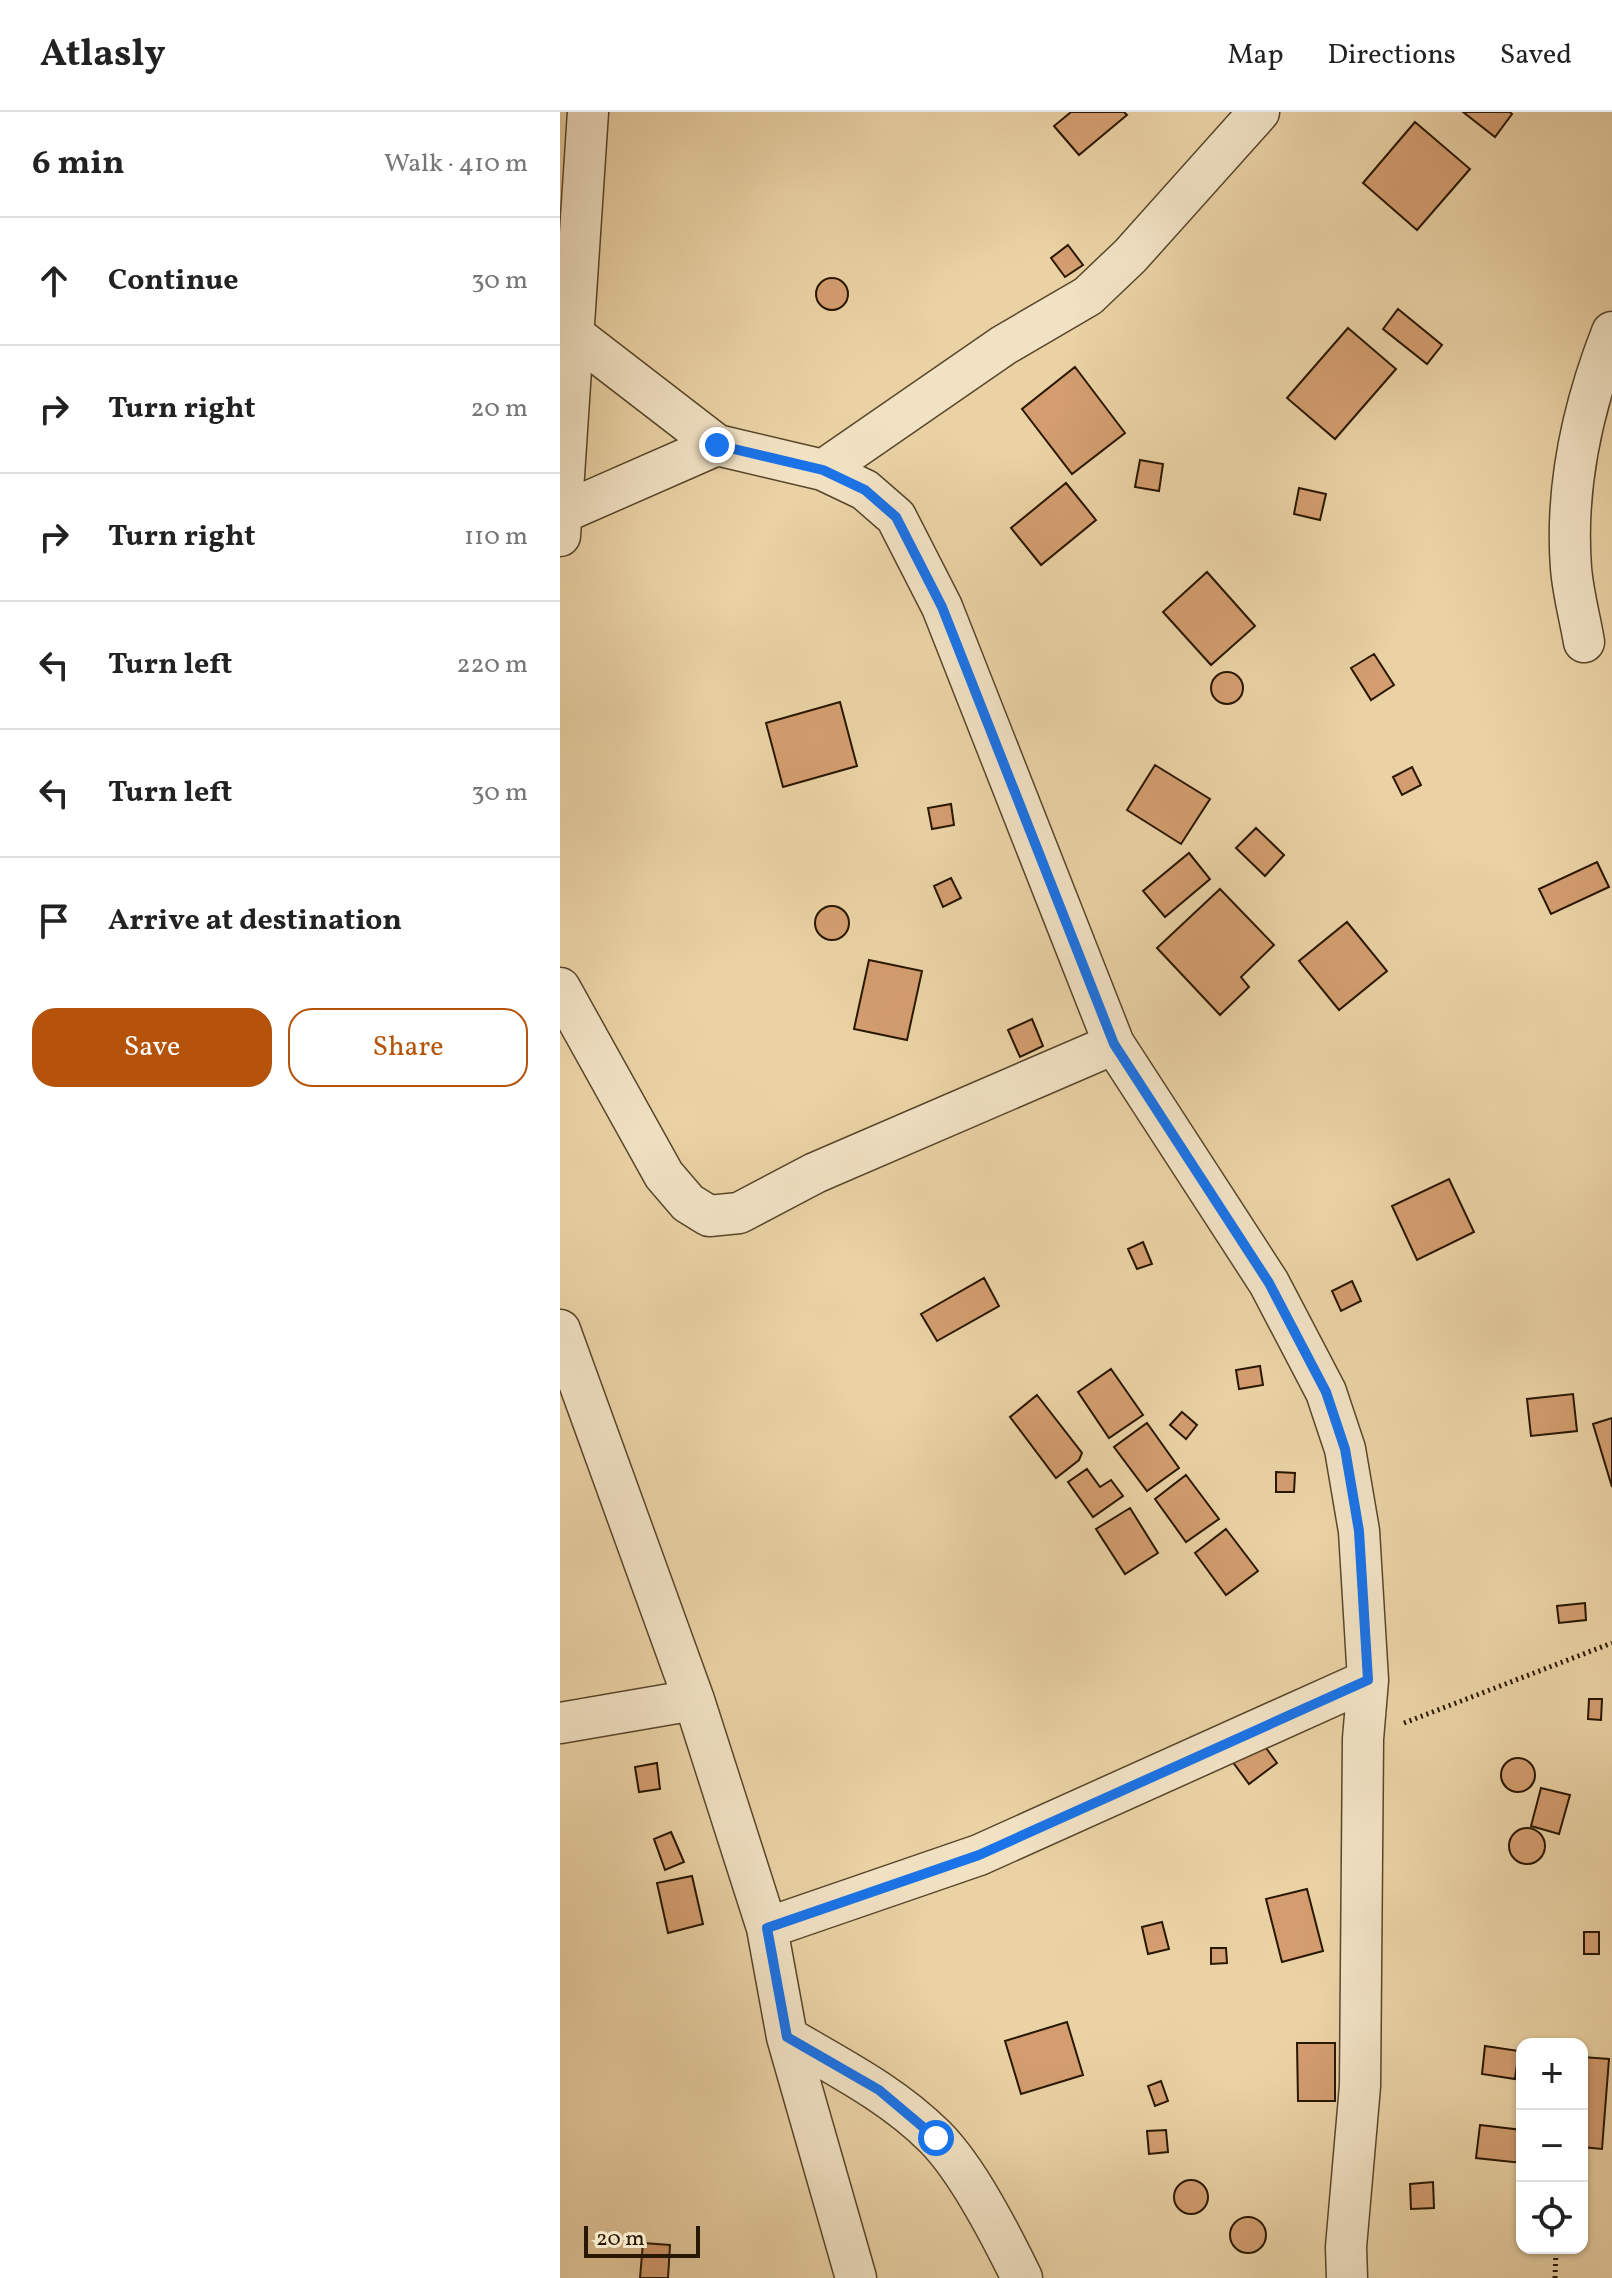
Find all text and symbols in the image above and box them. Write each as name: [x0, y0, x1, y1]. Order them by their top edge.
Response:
text: Atlasly: [40, 29, 166, 82]
text: Map: [1228, 36, 1284, 75]
text: Directions: [1328, 36, 1456, 75]
text: Saved: [1500, 36, 1572, 75]
text: 6 min: [32, 141, 125, 188]
text: Walk · 410 m: [384, 146, 528, 182]
icon: ahead: [32, 259, 76, 303]
text: Continue: [108, 260, 239, 302]
text: 30 m: [471, 263, 528, 299]
icon: right: [32, 387, 76, 431]
text: Turn right: [108, 388, 256, 430]
text: 20 m: [470, 391, 528, 427]
route end: [699, 427, 735, 463]
icon: right: [32, 515, 76, 559]
text: Turn right: [108, 516, 256, 558]
text: 110 m: [464, 519, 528, 555]
icon: left: [32, 643, 76, 687]
text: Turn left: [108, 644, 232, 686]
text: 220 m: [456, 647, 528, 683]
icon: left: [32, 771, 76, 815]
text: Turn left: [108, 772, 232, 814]
text: 30 m: [471, 775, 528, 811]
icon: arrive: [32, 899, 76, 943]
text: Arrive at destination: [108, 900, 402, 942]
button: Save: [32, 1008, 272, 1087]
button: Share: [288, 1008, 528, 1087]
map controls: [1516, 2038, 1588, 2254]
button: +: [1516, 2038, 1588, 2110]
button: −: [1516, 2110, 1588, 2182]
route start: [918, 2120, 954, 2156]
button: locate: [1516, 2182, 1588, 2254]
scale bar: [584, 2222, 700, 2258]
text: 20 m: [596, 2224, 645, 2255]

